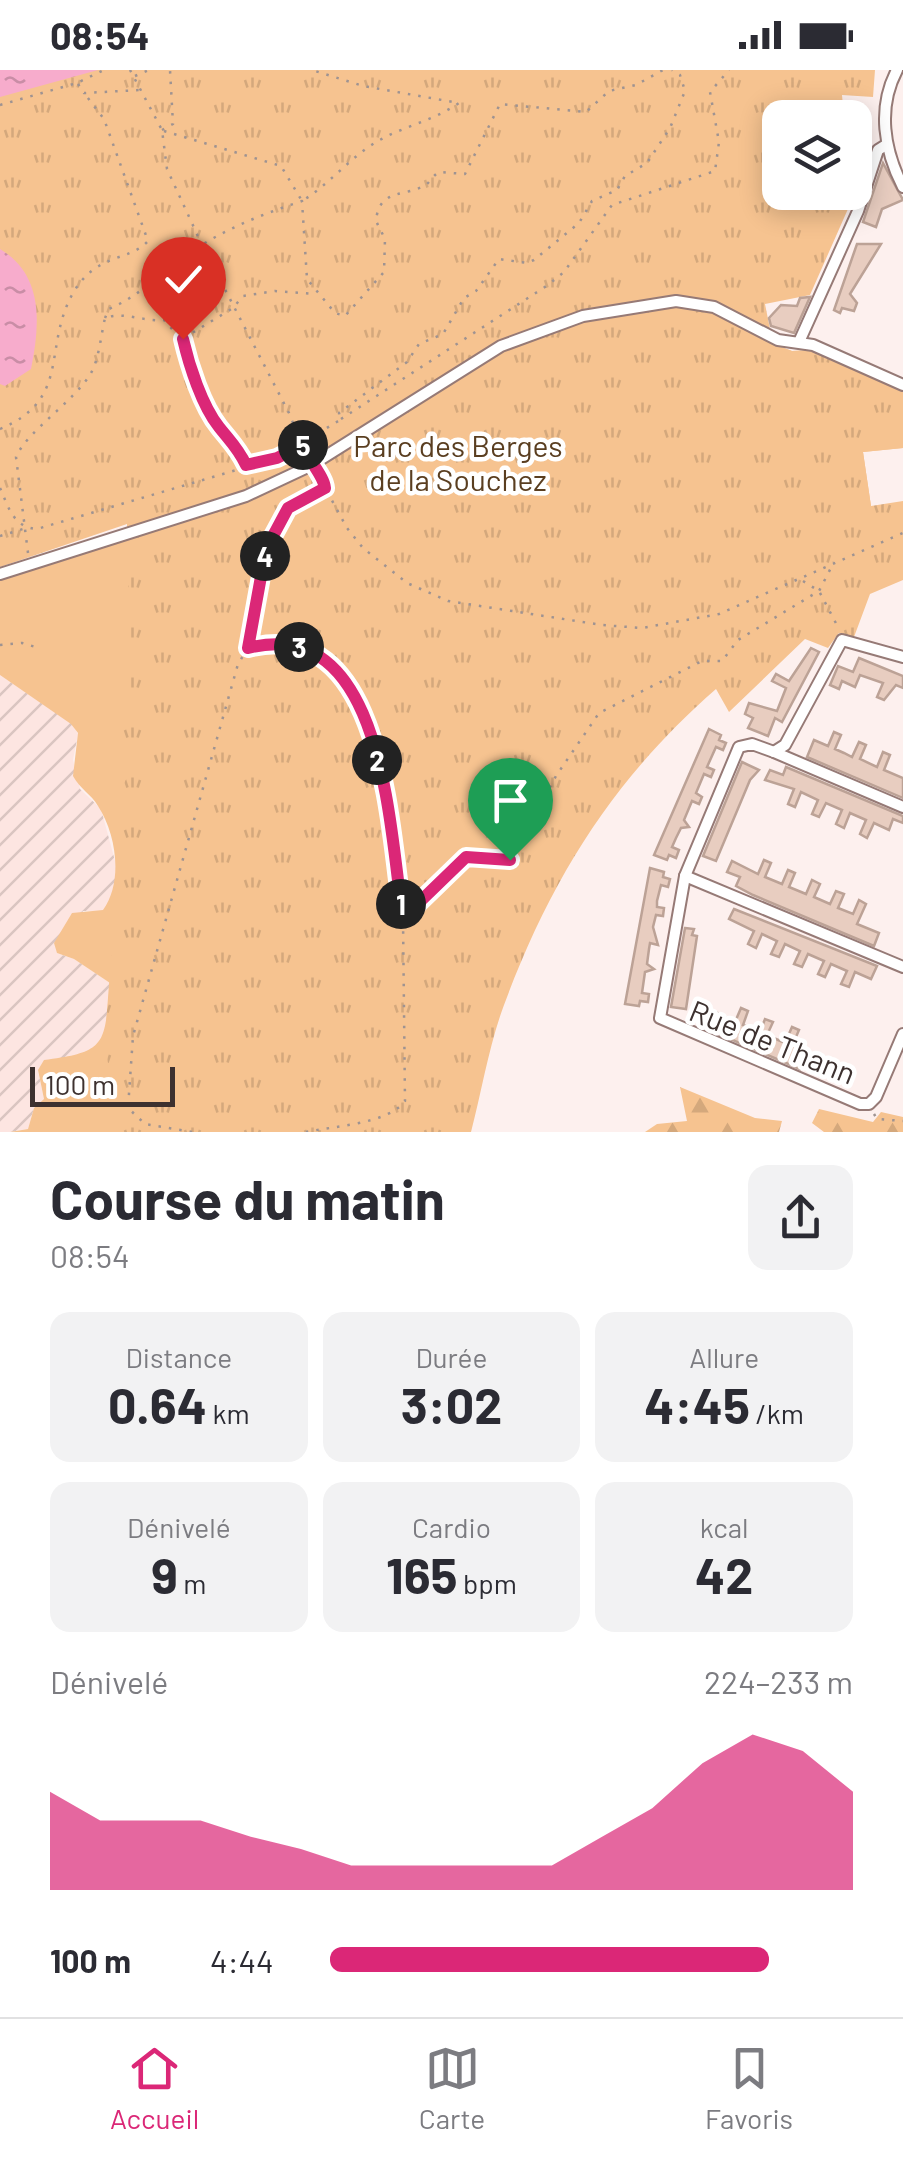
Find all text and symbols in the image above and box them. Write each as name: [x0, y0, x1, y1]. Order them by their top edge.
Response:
text: 08:54: [50, 12, 150, 58]
map controls: [762, 100, 872, 210]
button: layers: [762, 100, 872, 210]
pin: [141, 237, 226, 340]
icon: check: [156, 252, 211, 307]
pin: 5: [278, 420, 328, 470]
park label: Parc des Berges de la Souchez: [353, 427, 563, 497]
text: 5: [295, 428, 311, 462]
pin: 4: [240, 531, 290, 581]
text: 4: [257, 539, 273, 573]
pin: 3: [274, 622, 324, 672]
text: 3: [291, 630, 307, 664]
pin: 2: [352, 735, 402, 785]
text: 2: [369, 743, 385, 777]
pin: [468, 758, 553, 861]
icon: arrive: [483, 773, 538, 828]
pin: 1: [376, 879, 426, 929]
text: 1: [396, 887, 406, 921]
street label: Rue de Thann: [685, 991, 861, 1091]
scale bar: [30, 1062, 175, 1106]
text: 100 m: [45, 1067, 115, 1101]
text: Course du matin: [50, 1165, 445, 1231]
button: share: [748, 1165, 853, 1270]
text: 08:54: [50, 1236, 130, 1274]
text: Distance: [125, 1340, 232, 1374]
text: Durée: [416, 1340, 487, 1374]
text: Allure: [689, 1340, 759, 1374]
text: 0.64: [108, 1374, 207, 1434]
text: 3:02: [401, 1374, 502, 1434]
text: 4:45: [644, 1374, 750, 1434]
text: km: [207, 1396, 250, 1430]
text: /km: [750, 1396, 804, 1430]
text: Dénivelé: [127, 1510, 231, 1544]
text: Cardio: [412, 1510, 491, 1544]
text: kcal: [700, 1510, 749, 1544]
text: 9: [151, 1544, 178, 1604]
text: 165: [386, 1544, 457, 1604]
text: 42: [695, 1544, 753, 1604]
text: m: [178, 1566, 206, 1600]
text: bpm: [457, 1566, 517, 1600]
text: Dénivelé: [50, 1662, 168, 1700]
text: 224–233 m: [704, 1662, 853, 1700]
text: 100 m: [50, 1941, 131, 1979]
text: 4:44: [210, 1941, 274, 1979]
tab: Accueil: [110, 2041, 199, 2135]
tab: Carte: [419, 2041, 485, 2135]
tab: Favoris: [705, 2041, 793, 2135]

